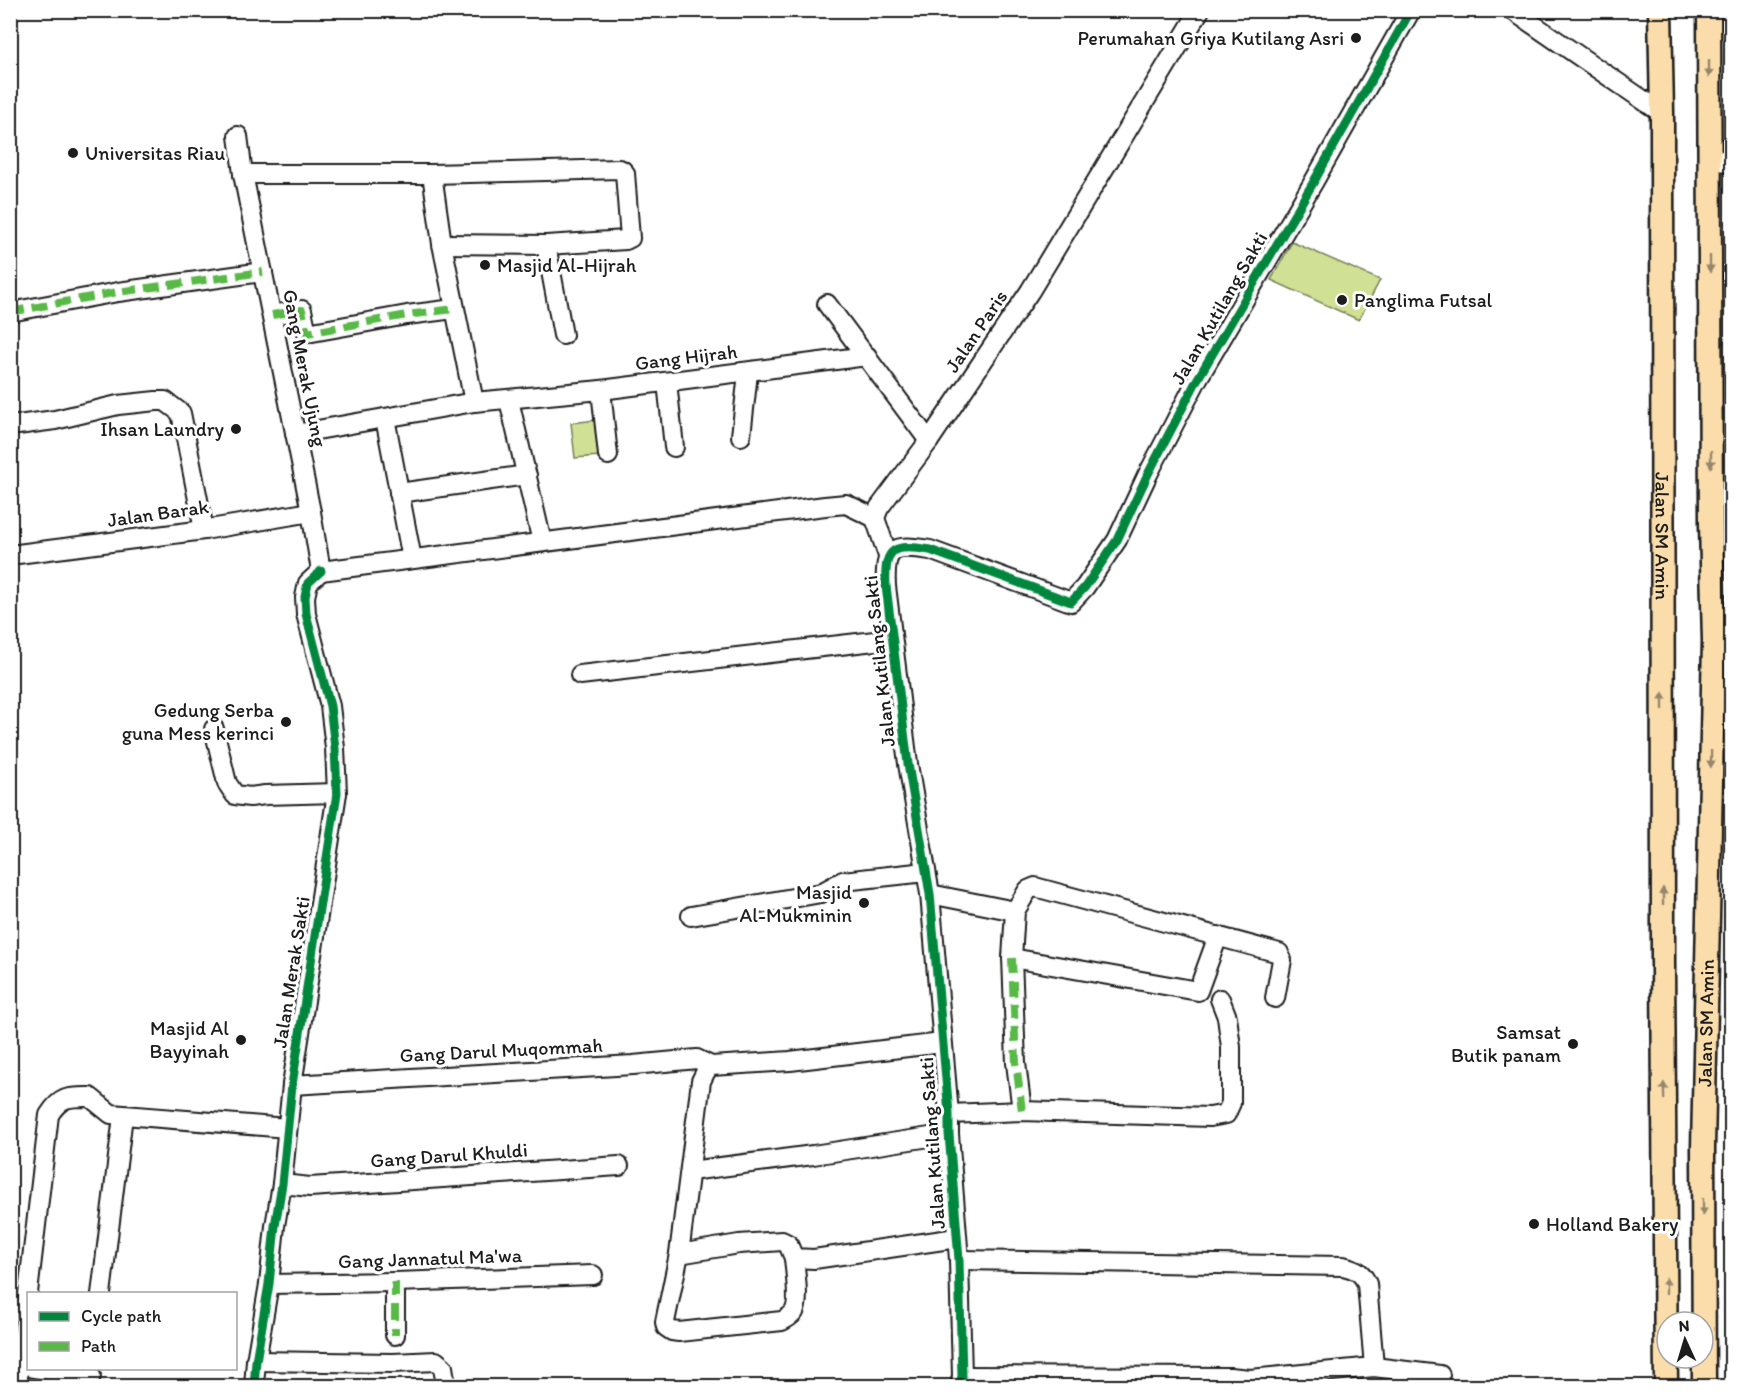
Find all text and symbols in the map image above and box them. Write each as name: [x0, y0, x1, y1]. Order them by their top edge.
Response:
place label: Perumahan Griya Kutilang Asri: [1078, 26, 1344, 50]
marker: Perumahan Griya Kutilang Asri: [1349, 31, 1363, 45]
one-way arrow: [1704, 59, 1714, 78]
place label: Universitas Riau: [85, 141, 225, 165]
marker: Universitas Riau: [66, 146, 80, 160]
street label: Jalan Kutilang Sakti: [1166, 227, 1272, 389]
place label: Masjid Al-Hijrah: [497, 253, 637, 277]
one-way arrow: [1705, 254, 1715, 273]
marker: Masjid Al-Hijrah: [478, 258, 492, 272]
street label: Jalan Paris: [940, 285, 1012, 377]
street label: Gang Merak Ujung: [278, 287, 332, 449]
place label: Panglima Futsal: [1354, 288, 1493, 312]
marker: Panglima Futsal: [1335, 293, 1349, 307]
street label: Gang Hijrah: [634, 339, 738, 375]
place label: Ihsan Laundry: [100, 417, 225, 441]
marker: Ihsan Laundry: [229, 422, 243, 436]
one-way arrow: [1706, 449, 1716, 468]
street label: Jalan SM Amin: [1650, 472, 1675, 600]
street label: Jalan Barak: [106, 494, 211, 532]
street label: Jalan Kutilang Sakti: [858, 574, 900, 748]
one-way arrow: [1658, 692, 1668, 711]
place label: Gedung Serba guna Mess kerinci: [122, 698, 275, 745]
marker: Gedung Serba guna Mess kerinci: [279, 715, 293, 729]
one-way arrow: [1706, 749, 1716, 768]
place label: Masjid Al-Mukminin: [740, 880, 852, 927]
one-way arrow: [1658, 887, 1668, 906]
street label: Jalan Merak Sakti: [267, 894, 315, 1050]
marker: Masjid Al-Mukminin: [857, 896, 871, 910]
street label: Jalan SM Amin: [1692, 959, 1719, 1087]
place label: Masjid Al Bayyinah: [149, 1016, 229, 1063]
place label: Samsat Butik panam: [1451, 1020, 1561, 1067]
marker: Masjid Al Bayyinah: [234, 1033, 248, 1047]
street label: Gang Darul Muqommah: [399, 1033, 603, 1067]
marker: Samsat Butik panam: [1566, 1037, 1580, 1051]
street label: Jalan Kutilang Sakti: [914, 1056, 950, 1230]
one-way arrow: [1659, 1082, 1669, 1101]
street label: Gang Darul Khuldi: [369, 1138, 529, 1172]
one-way arrow: [1698, 1197, 1708, 1216]
place label: Holland Bakery: [1546, 1212, 1679, 1236]
marker: Holland Bakery: [1527, 1217, 1541, 1231]
street label: Gang Jannatul Ma'wa: [338, 1243, 523, 1273]
one-way arrow: [1661, 1277, 1671, 1296]
legend: [27, 1292, 237, 1370]
text: Cycle path: [81, 1305, 162, 1327]
north arrow: [1655, 1310, 1715, 1370]
text: N: [1678, 1316, 1690, 1335]
text: Path: [81, 1335, 116, 1357]

